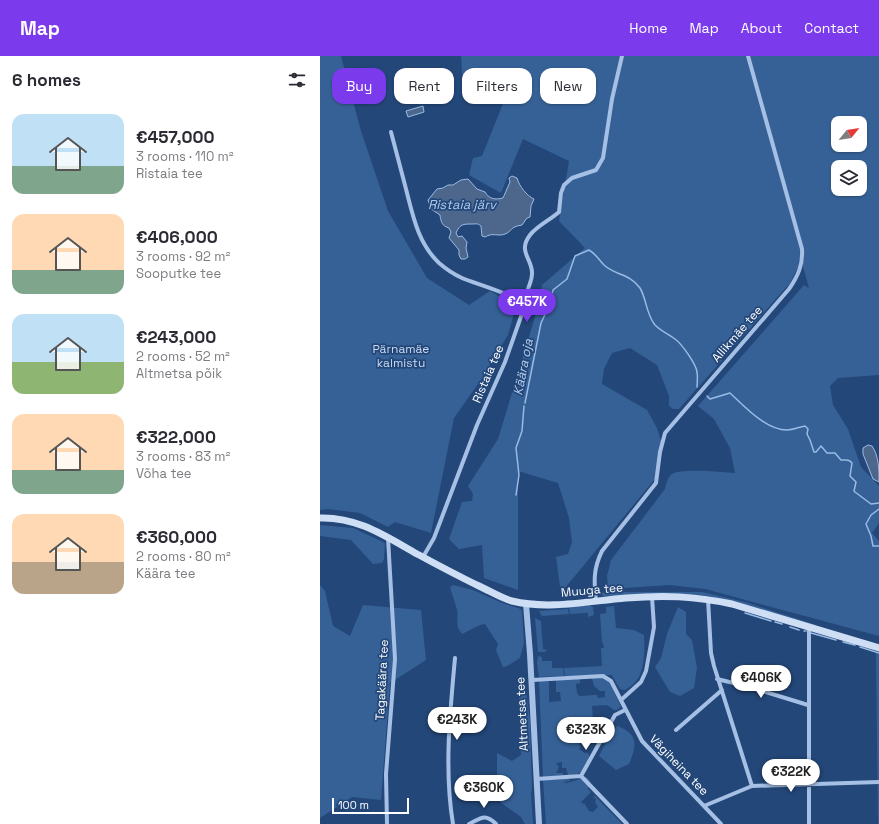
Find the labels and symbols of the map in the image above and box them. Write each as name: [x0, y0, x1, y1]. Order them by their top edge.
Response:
north arrow: [831, 116, 867, 152]
water label: Ristaia järv: [428, 196, 498, 213]
pin: €457K: [499, 289, 555, 323]
street label: Allikmäe tee: [708, 302, 766, 366]
water label: Käära oja: [509, 337, 537, 397]
park label: Pärnamäe kalmistu: [373, 341, 429, 371]
street label: Ristaia tee: [469, 343, 507, 405]
street label: Muuga tee: [560, 579, 624, 601]
street label: Tagakäära tee: [372, 639, 392, 721]
pin: €406K: [733, 665, 789, 699]
street label: Altmetsa tee: [512, 676, 532, 752]
pin: €243K: [429, 707, 485, 741]
pin: €323K: [558, 717, 614, 751]
street label: Vägiheina tee: [646, 731, 712, 799]
pin: €322K: [763, 759, 819, 793]
pin: €360K: [456, 775, 512, 809]
scale bar: [332, 796, 409, 815]

